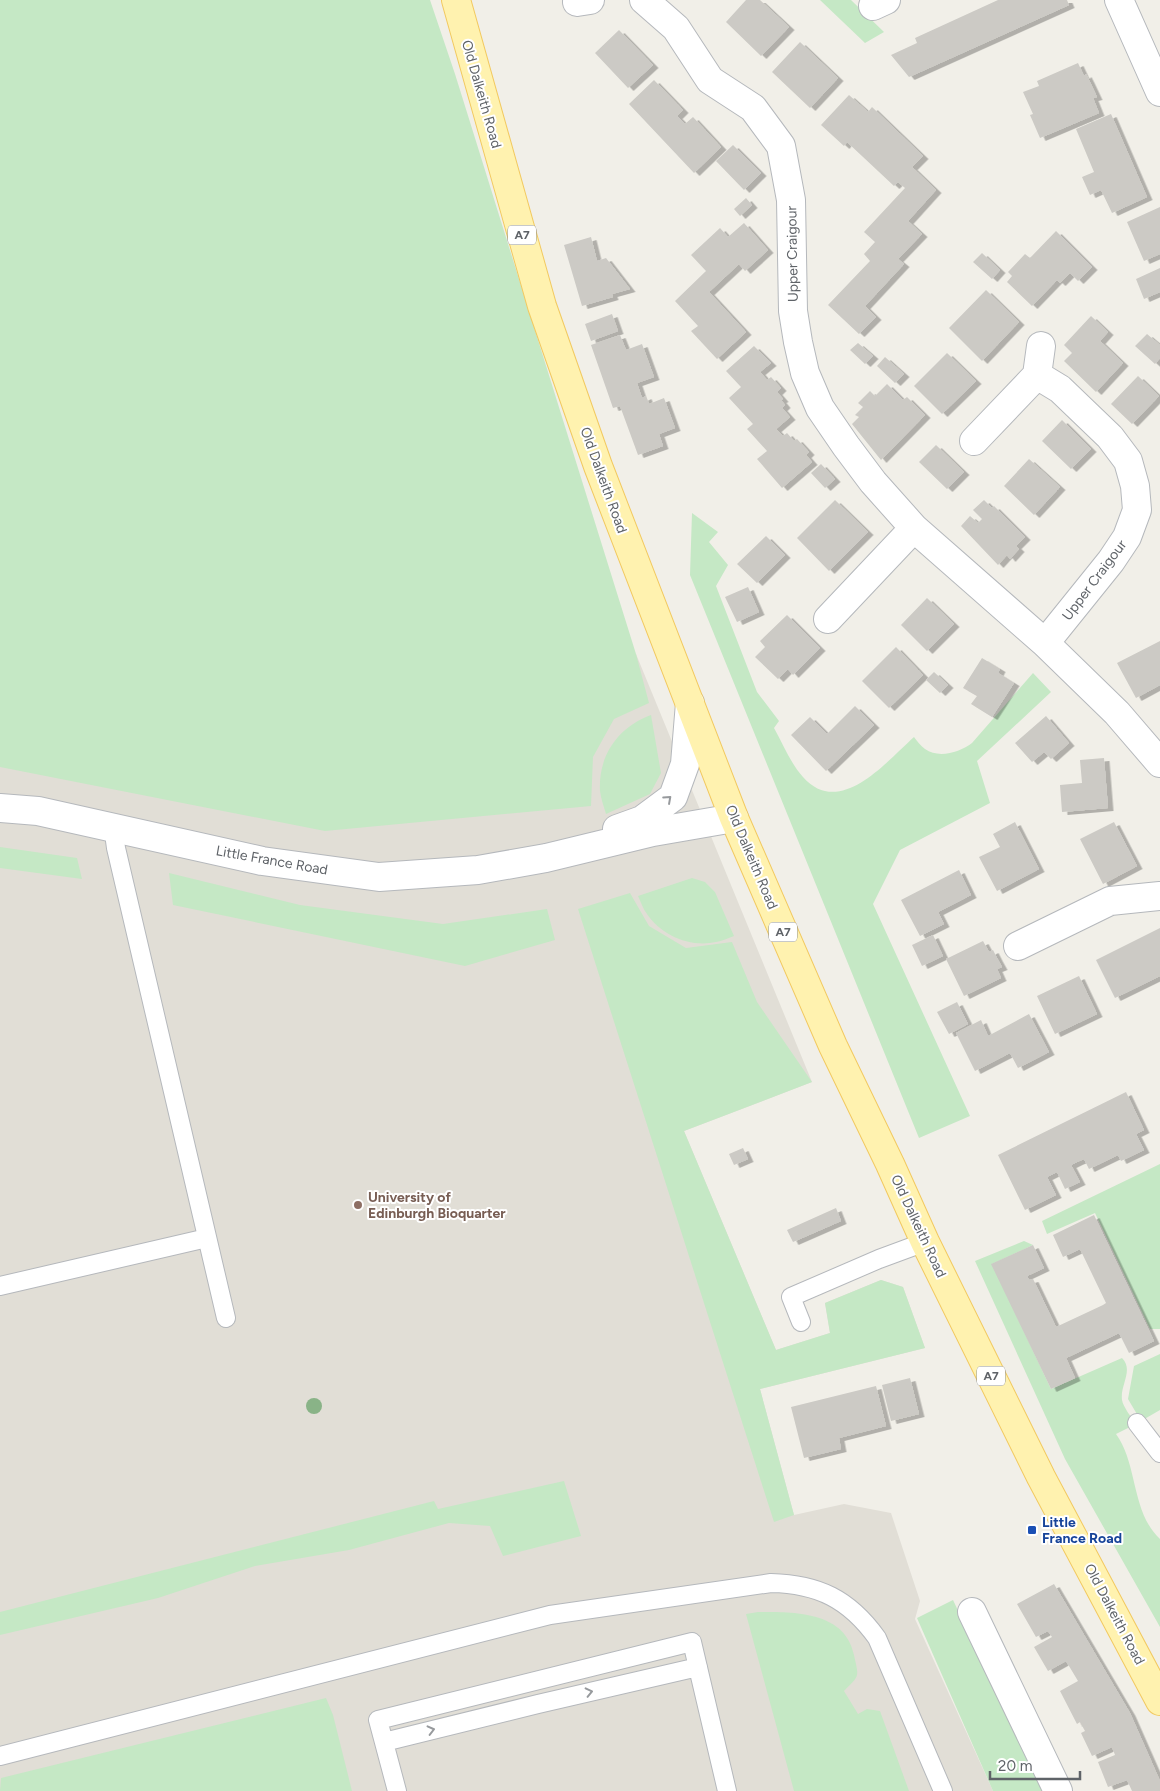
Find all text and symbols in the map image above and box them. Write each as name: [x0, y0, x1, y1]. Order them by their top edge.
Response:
street label: Old Dalkeith Road: [458, 38, 505, 150]
street label: Upper Craigour: [783, 205, 802, 302]
road number: A7: [508, 226, 536, 244]
street label: Old Dalkeith Road: [576, 425, 631, 536]
street label: Upper Craigour: [1059, 536, 1130, 624]
one-way arrow: [662, 796, 671, 805]
street label: Old Dalkeith Road: [722, 802, 781, 912]
street label: Little France Road: [215, 842, 329, 879]
road number: A7: [769, 922, 797, 942]
street label: Old Dalkeith Road: [887, 1172, 950, 1280]
place label: University of Edinburgh Bioquarter: [368, 1189, 506, 1222]
marker: University of Edinburgh Bioquarter: [352, 1199, 364, 1211]
road number: A7: [977, 1366, 1005, 1385]
place label: Little France Road: [1042, 1514, 1122, 1547]
marker: Little France Road: [1026, 1524, 1038, 1536]
street label: Old Dalkeith Road: [1081, 1561, 1148, 1668]
one-way arrow: [585, 1687, 594, 1698]
one-way arrow: [427, 1725, 436, 1736]
scale bar: [990, 1748, 1080, 1780]
text: 20 m: [998, 1757, 1032, 1775]

